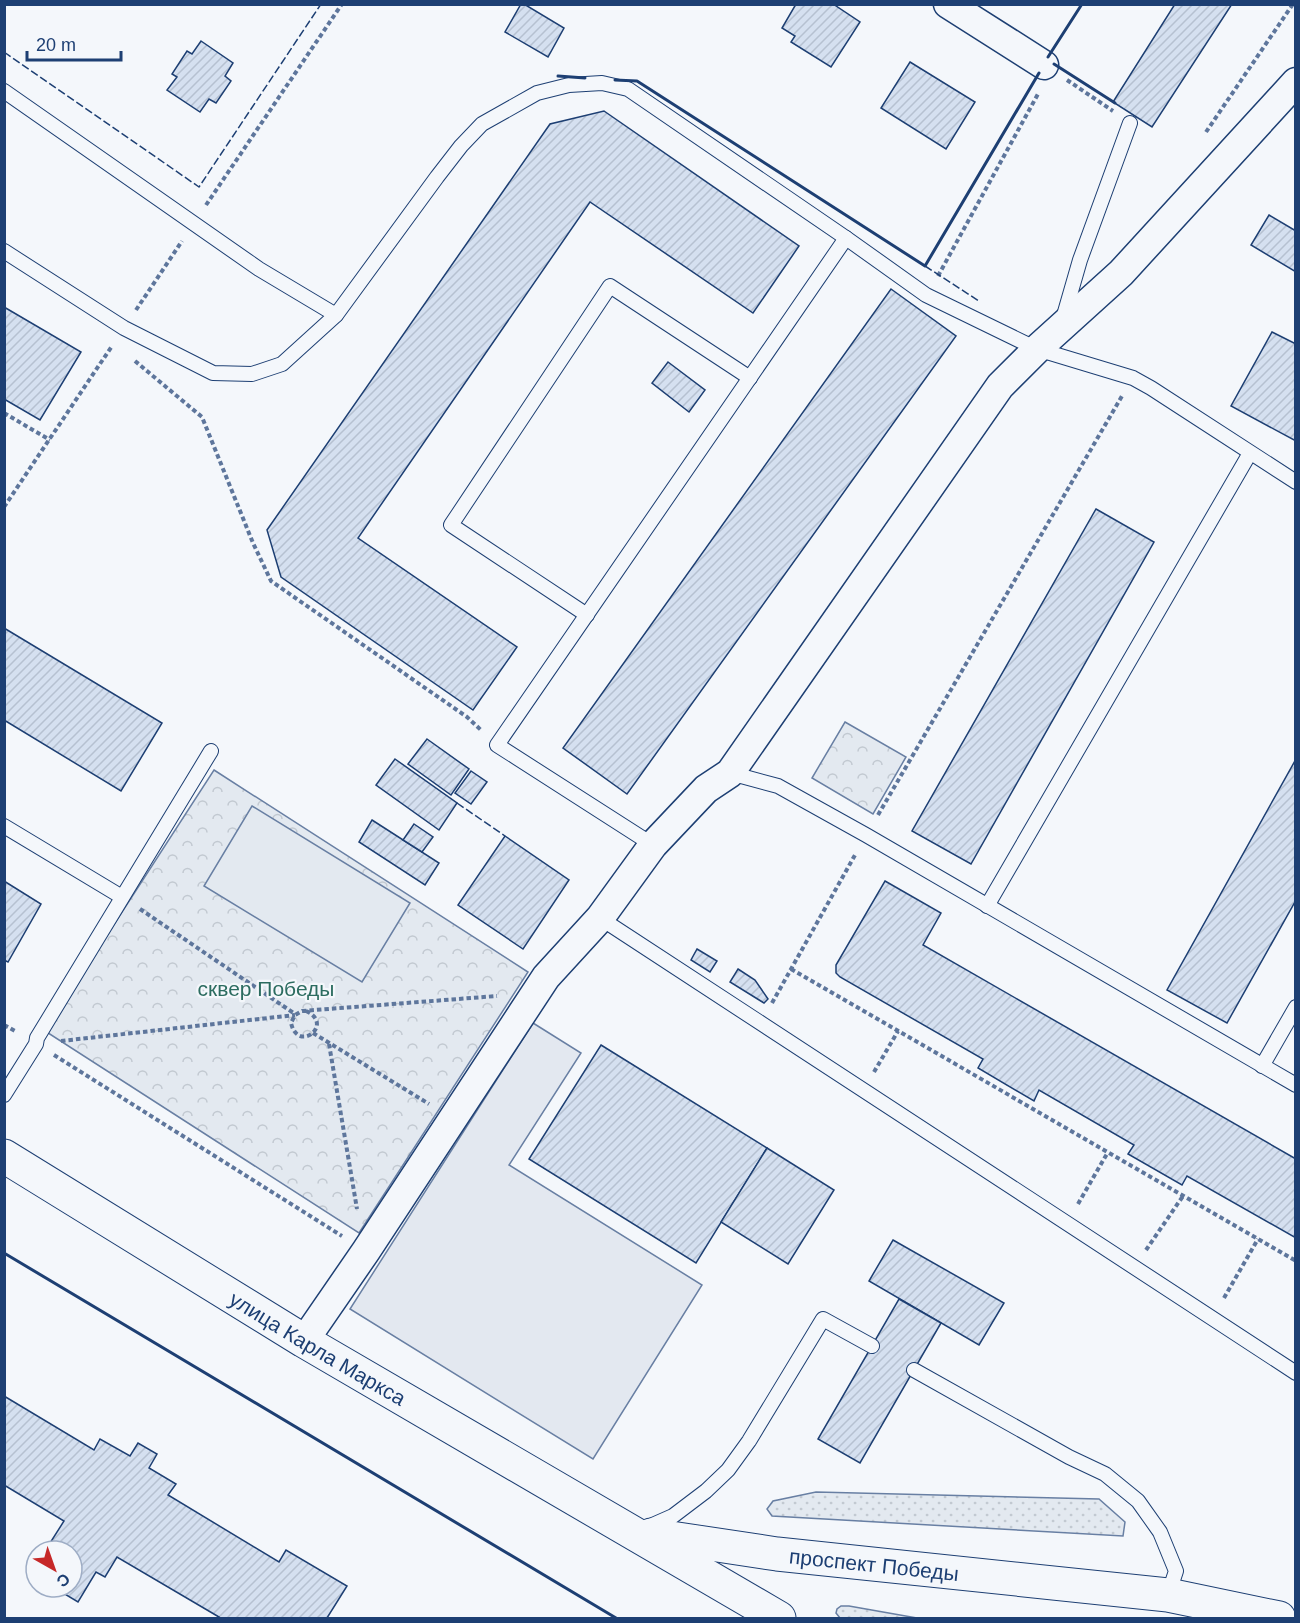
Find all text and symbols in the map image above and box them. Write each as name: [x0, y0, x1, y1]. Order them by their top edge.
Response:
scale bar: [27, 24, 122, 62]
text: 20 m: [36, 35, 76, 55]
park label: сквер Победы: [198, 977, 334, 1000]
street label: улица Карла Маркса: [226, 1287, 410, 1410]
north arrow: [24, 1539, 84, 1599]
street label: проспект Победы: [788, 1544, 960, 1584]
text: С: [53, 1570, 73, 1591]

